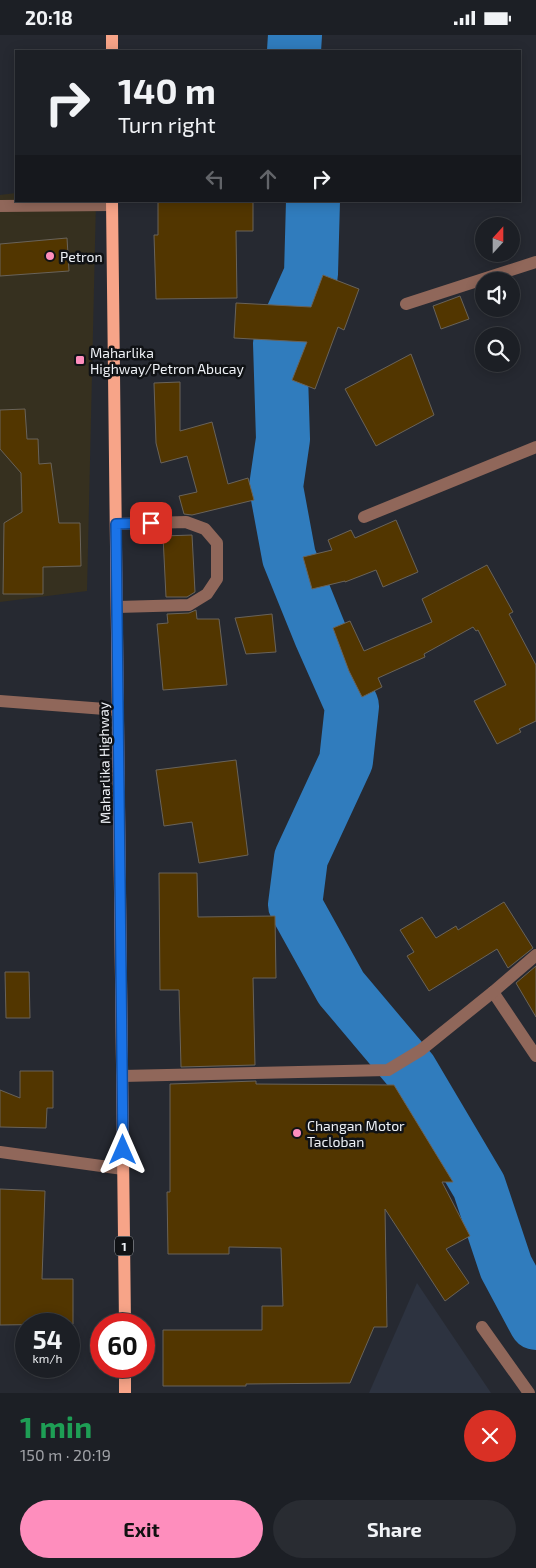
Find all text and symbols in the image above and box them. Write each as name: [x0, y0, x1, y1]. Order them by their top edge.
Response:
text: 20:18: [25, 6, 73, 29]
text: 140 m: [118, 69, 216, 111]
icon: right: [35, 70, 100, 135]
text: Turn right: [118, 111, 216, 137]
icon: left: [201, 165, 229, 193]
icon: ahead: [254, 165, 282, 193]
icon: right: [307, 165, 335, 193]
north arrow: [475, 217, 520, 263]
map controls: [475, 217, 520, 372]
place label: Petron: [60, 248, 103, 265]
marker: Petron: [44, 250, 56, 262]
button: sound: [475, 272, 520, 317]
button: search: [475, 327, 520, 372]
place label: Maharlika Highway/Petron Abucay: [90, 344, 244, 377]
marker: Maharlika Highway/Petron Abucay: [74, 354, 86, 366]
pin: [130, 502, 172, 544]
icon: arrive: [137, 509, 165, 537]
street label: Maharlika Highway: [94, 701, 114, 824]
place label: Changan Motor Tacloban: [307, 1117, 405, 1150]
position arrow: [96, 1123, 148, 1175]
marker: Changan Motor Tacloban: [291, 1127, 303, 1139]
road number: 1: [115, 1237, 133, 1255]
speed limit sign: 60: [90, 1313, 155, 1378]
text: 54: [33, 1324, 62, 1354]
text: km/h: [33, 1351, 62, 1365]
text: 1 min: [20, 1408, 92, 1444]
button: close: [464, 1410, 516, 1462]
text: 150 m · 20:19: [20, 1445, 111, 1464]
button: Exit: [20, 1500, 263, 1558]
button: Share: [273, 1500, 516, 1558]

